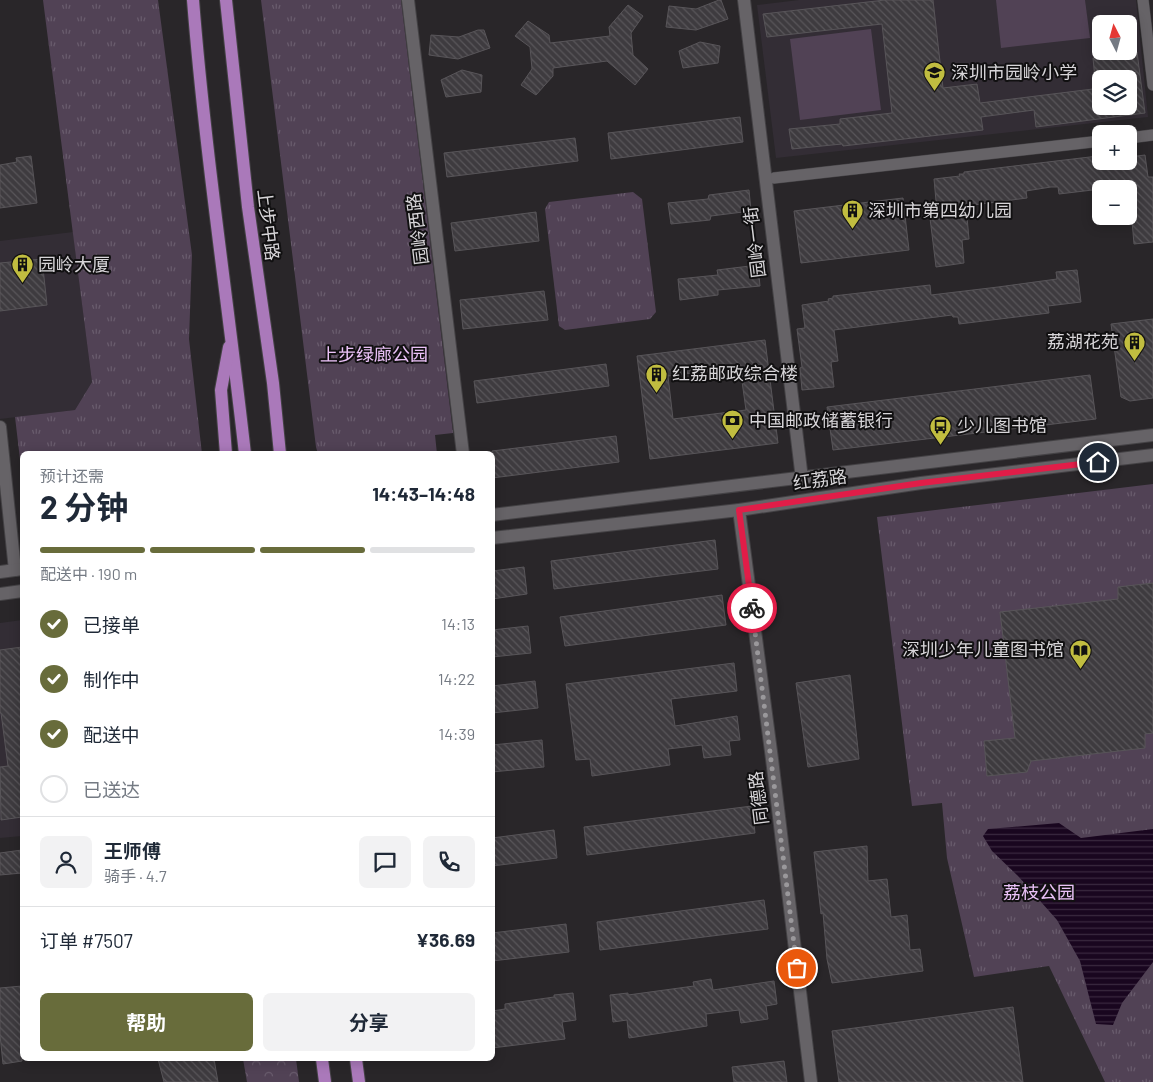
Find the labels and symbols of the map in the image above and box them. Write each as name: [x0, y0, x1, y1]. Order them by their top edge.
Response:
north arrow: [1092, 15, 1138, 60]
school or university icon: 深圳市园岭小学: [923, 61, 947, 92]
place label: 深圳市园岭小学: [951, 61, 1077, 83]
street label: 上步中路: [254, 188, 284, 262]
street label: 园岭西路: [402, 192, 432, 266]
building icon: 深圳市第四幼儿园: [840, 199, 864, 230]
place label: 深圳市第四幼儿园: [868, 199, 1012, 221]
street label: 园岭一街: [739, 205, 769, 279]
building icon: 园岭大厦: [10, 253, 34, 284]
place label: 园岭大厦: [38, 253, 110, 275]
place label: 荔湖花苑: [1047, 330, 1119, 352]
building icon: 荔湖花苑: [1123, 330, 1147, 361]
park label: 上步绿廊公园: [320, 343, 428, 365]
building icon: 红荔邮政综合楼: [644, 362, 668, 393]
place label: 红荔邮政综合楼: [672, 362, 798, 384]
bank icon: 中国邮政储蓄银行: [721, 409, 745, 440]
place label: 中国邮政储蓄银行: [749, 409, 893, 431]
bus stop icon: 少儿图书馆: [929, 414, 953, 445]
place label: 少儿图书馆: [957, 414, 1047, 436]
pin: [1077, 441, 1119, 483]
street label: 红荔路: [792, 464, 848, 494]
courier: [727, 583, 777, 633]
place label: 深圳少年儿童图书馆: [902, 638, 1064, 660]
library icon: 深圳少年儿童图书馆: [1068, 638, 1092, 669]
street label: 同德路: [744, 770, 772, 826]
park label: 荔枝公园: [1003, 881, 1075, 903]
pin: [776, 947, 818, 989]

